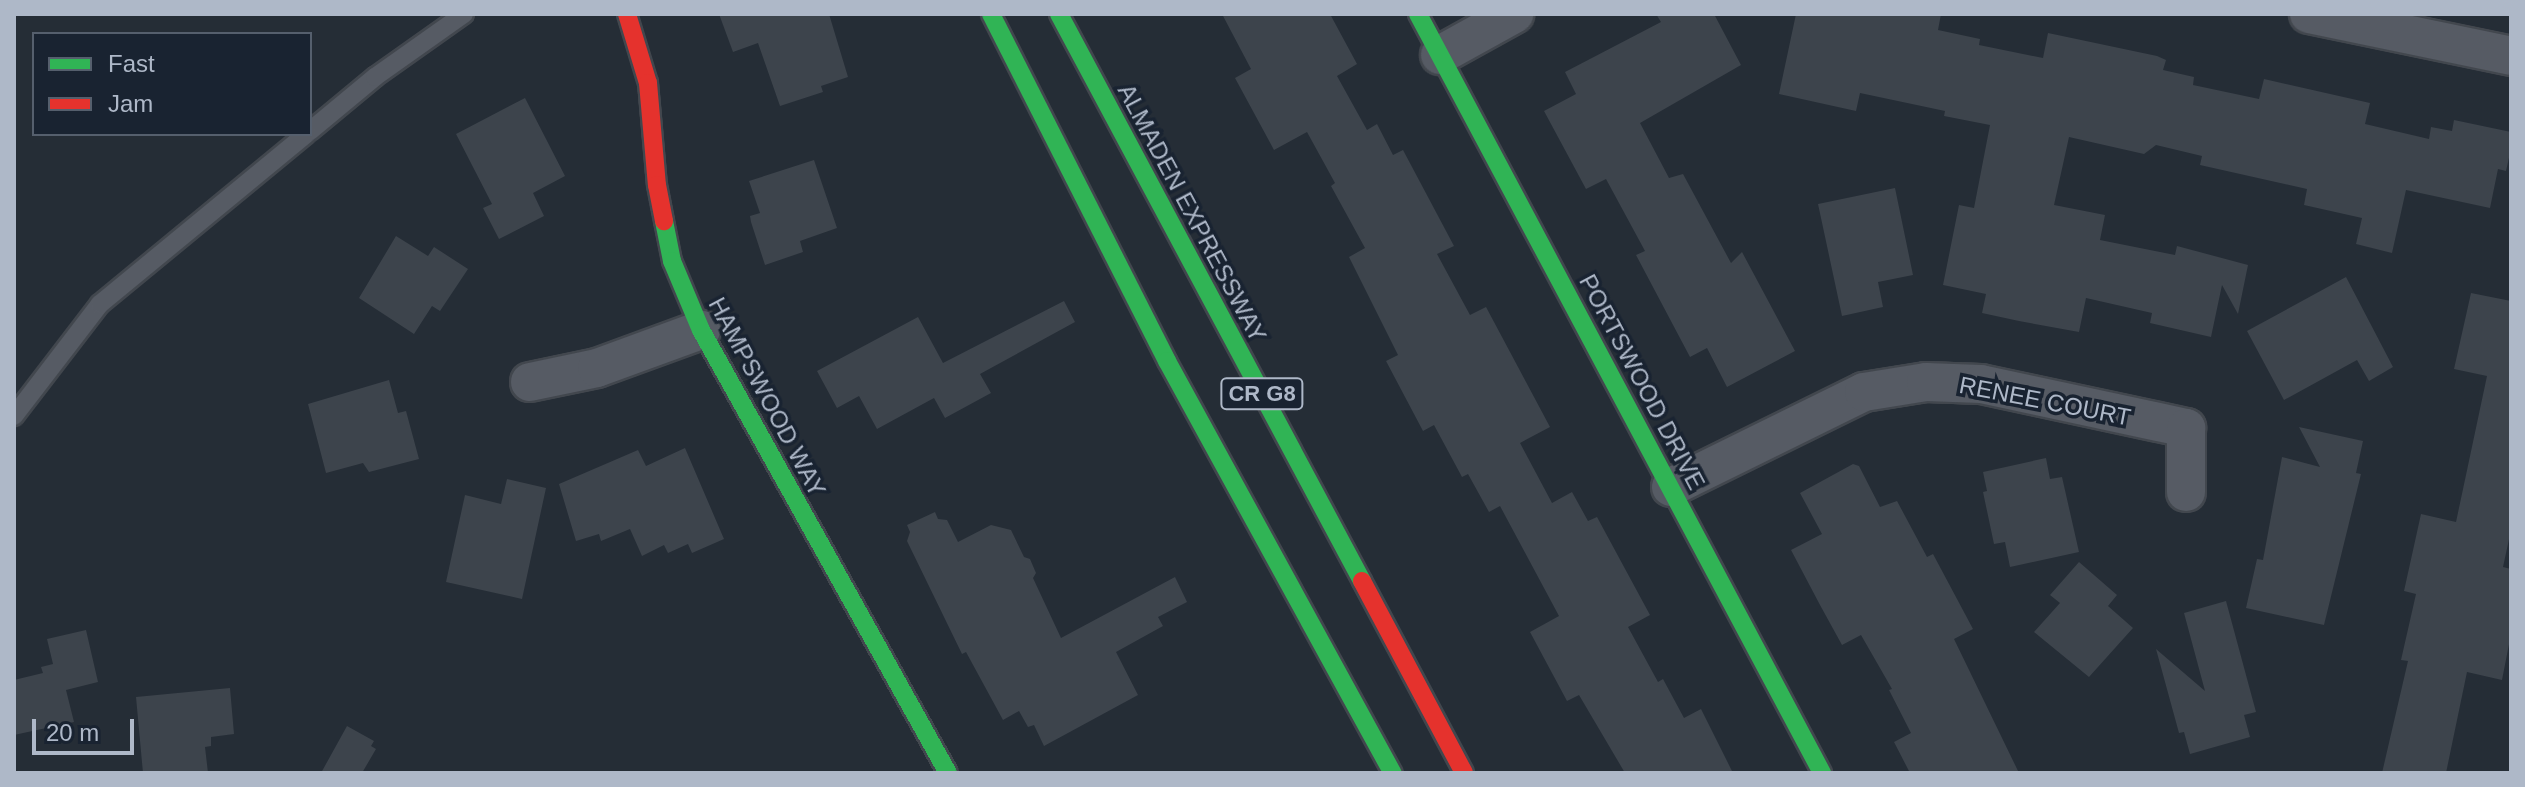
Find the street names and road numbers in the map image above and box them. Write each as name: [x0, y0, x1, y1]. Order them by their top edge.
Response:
street label: ALMADEN EXPRESSWAY: [1112, 79, 1272, 347]
street label: PORTSWOOD DRIVE: [1573, 269, 1711, 495]
street label: HAMPSWOOD WAY: [702, 293, 832, 501]
street label: RENEE COURT: [1957, 370, 2133, 432]
road number: CR G8: [1220, 376, 1304, 412]

